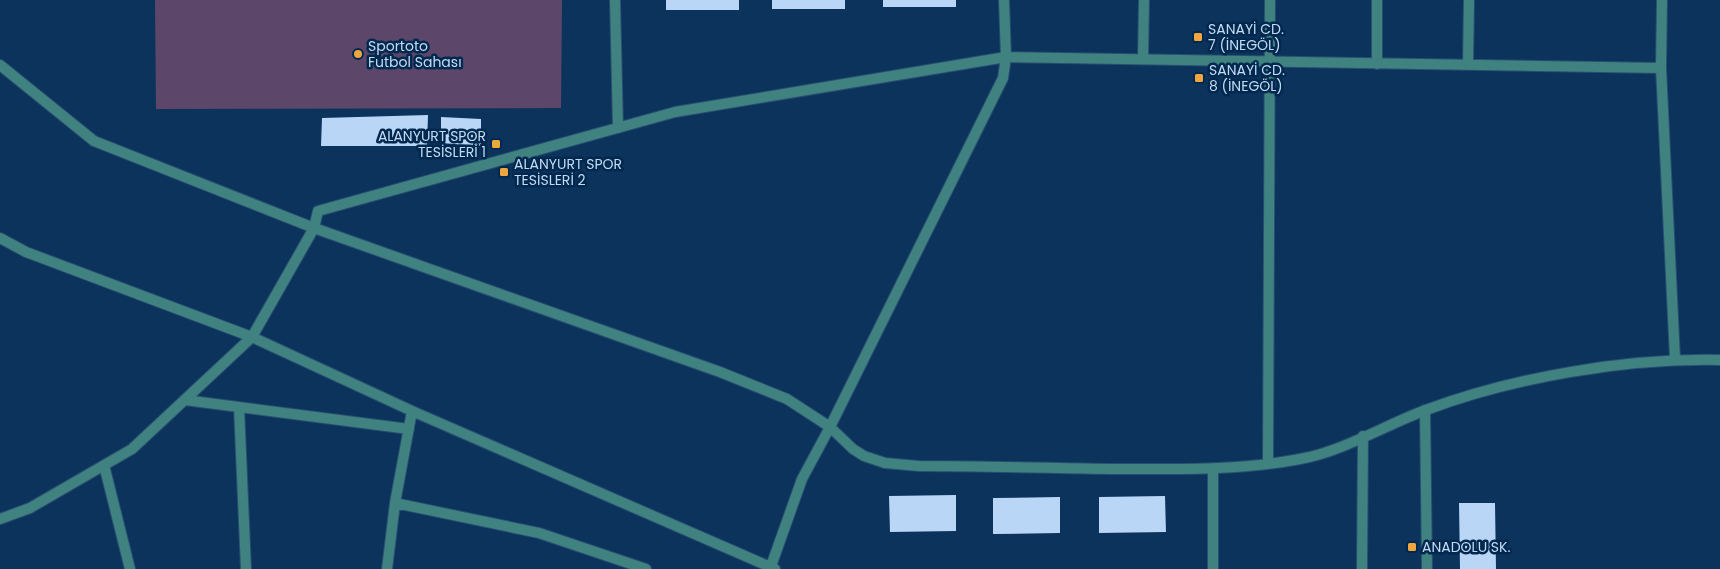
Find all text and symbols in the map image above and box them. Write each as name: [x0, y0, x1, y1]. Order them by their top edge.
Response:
place label: SANAYİ CD. 7 (İNEGÖL): [1208, 19, 1284, 55]
marker: SANAYİ CD. 7 (İNEGÖL): [1192, 31, 1204, 43]
place label: Sportoto Futbol Sahası: [368, 36, 462, 72]
marker: Sportoto Futbol Sahası: [352, 48, 364, 60]
place label: SANAYİ CD. 8 (İNEGÖL): [1209, 60, 1285, 96]
marker: SANAYİ CD. 8 (İNEGÖL): [1193, 72, 1205, 84]
place label: ALANYURT SPOR TESİSLERİ 1: [378, 126, 486, 162]
marker: ALANYURT SPOR TESİSLERİ 1: [490, 138, 502, 150]
place label: ALANYURT SPOR TESİSLERİ 2: [514, 154, 622, 190]
marker: ALANYURT SPOR TESİSLERİ 2: [498, 166, 510, 178]
place label: ANADOLU SK.: [1422, 537, 1510, 557]
marker: ANADOLU SK.: [1406, 541, 1418, 553]

